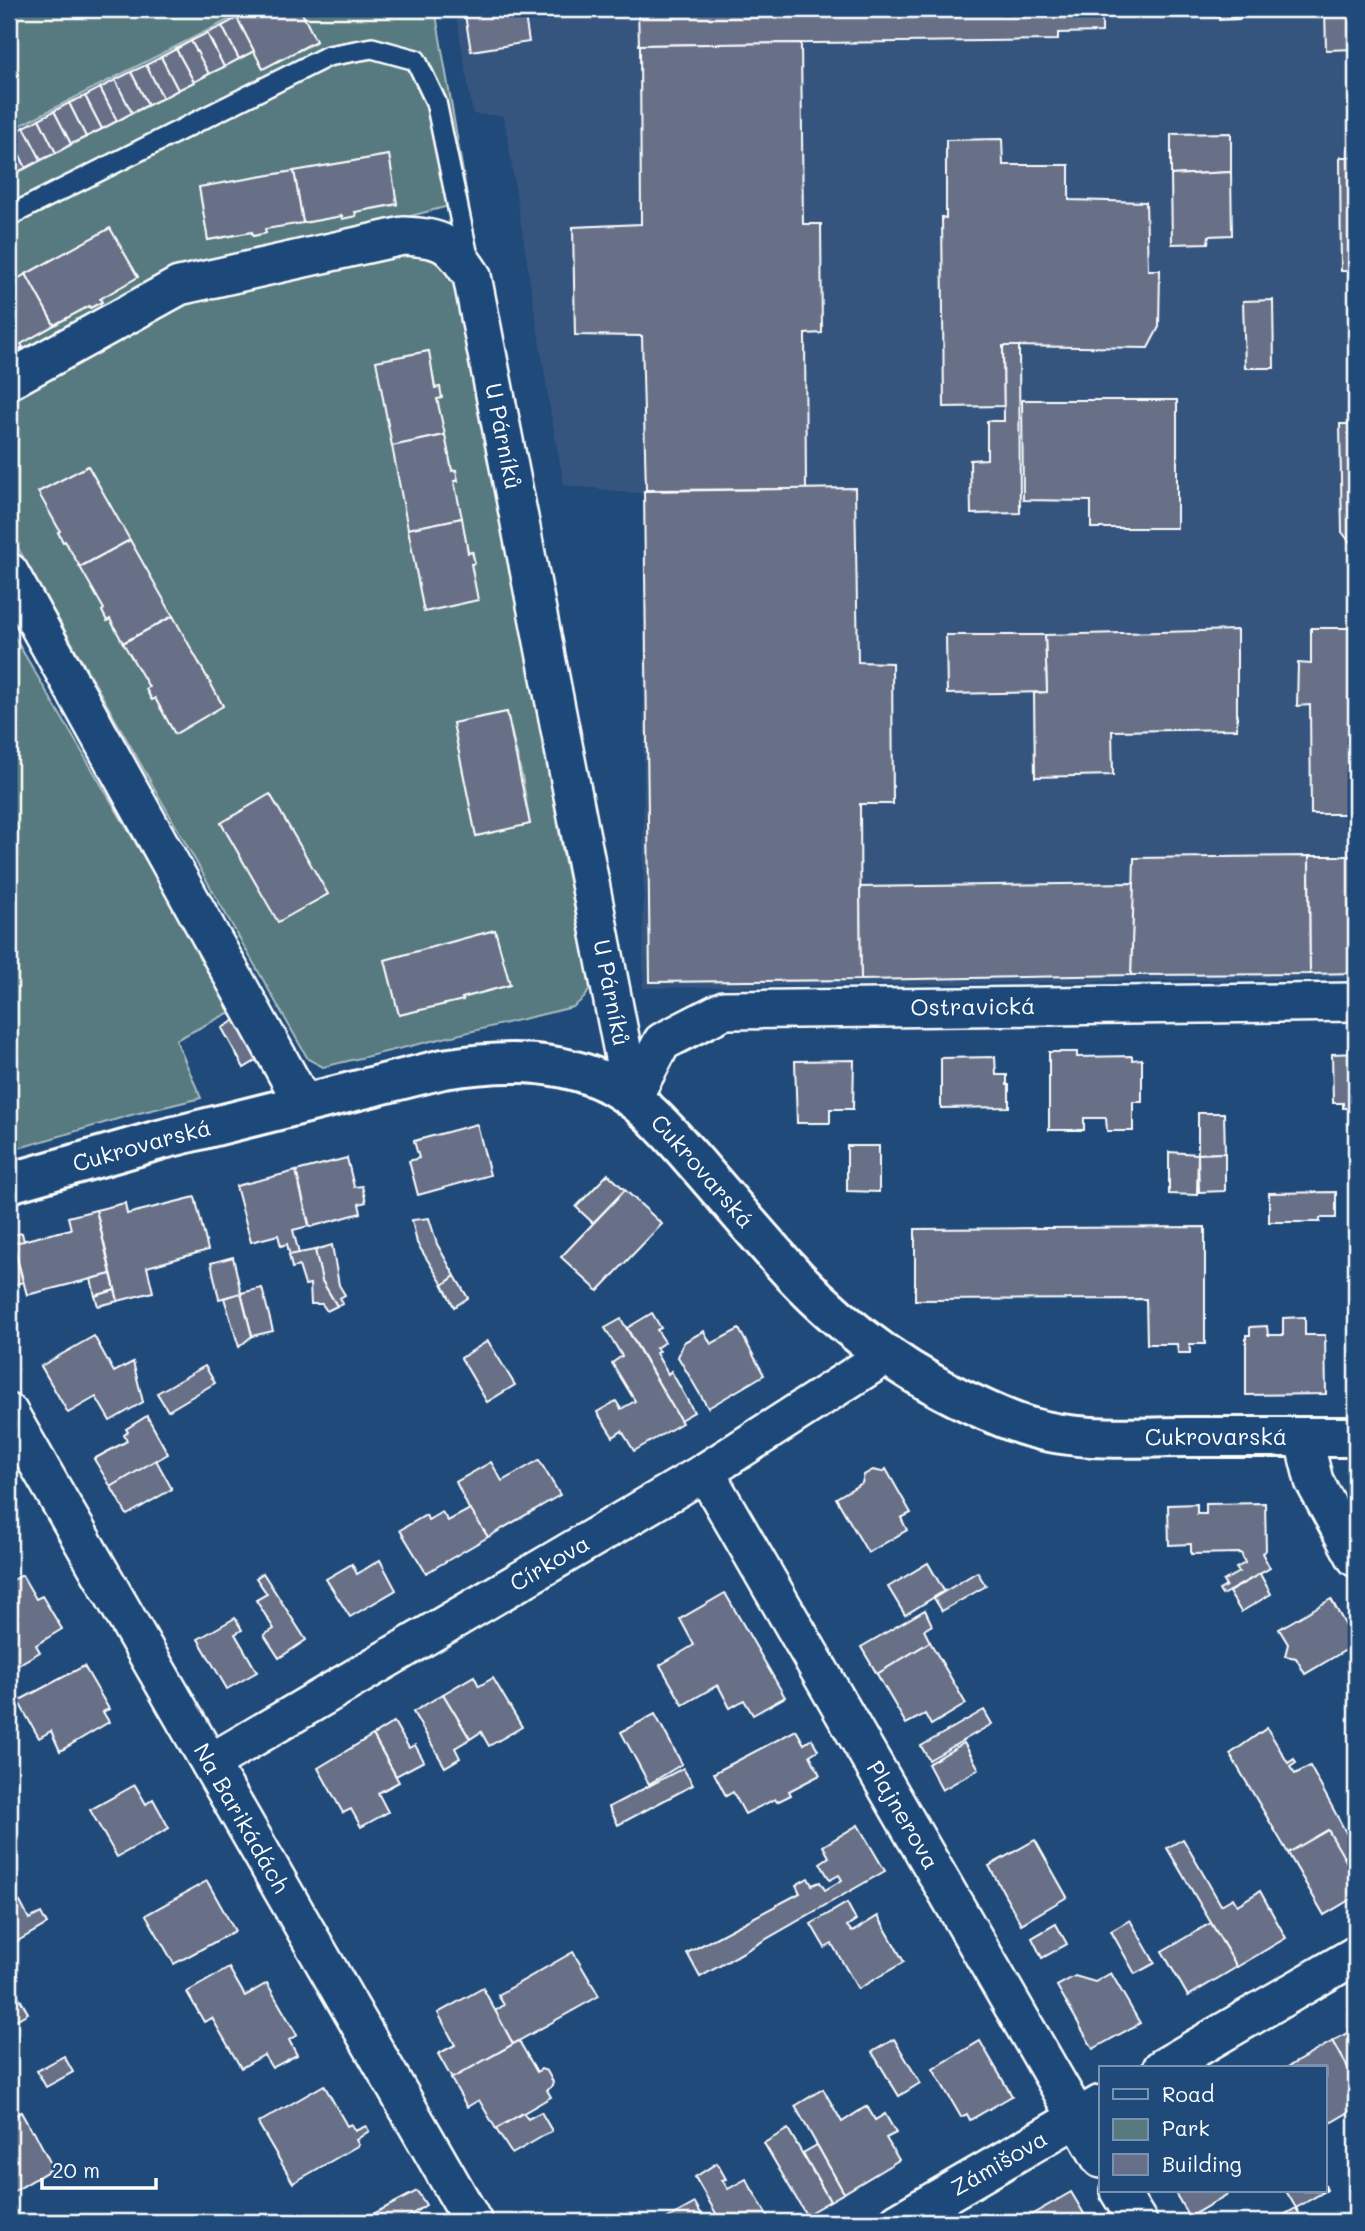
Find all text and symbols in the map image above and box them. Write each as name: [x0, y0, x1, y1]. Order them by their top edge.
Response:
street label: U Párníků: [479, 380, 529, 492]
street label: U Párníků: [587, 937, 637, 1048]
street label: Ostravická: [910, 990, 1035, 1022]
street label: Cukrovarská: [645, 1107, 761, 1234]
street label: Cukrovarská: [69, 1112, 214, 1178]
street label: Cukrovarská: [1145, 1421, 1287, 1452]
street label: Církova: [504, 1527, 595, 1598]
street label: Na Barikádách: [187, 1737, 297, 1898]
street label: Plajnerova: [861, 1755, 947, 1874]
legend: [1099, 2066, 1326, 2192]
text: Road: [1162, 2080, 1214, 2107]
text: Park: [1162, 2114, 1210, 2141]
street label: Zámišova: [945, 2123, 1052, 2202]
scale bar: [42, 2147, 156, 2191]
text: Building: [1162, 2150, 1242, 2177]
text: 20 m: [52, 2156, 100, 2183]

